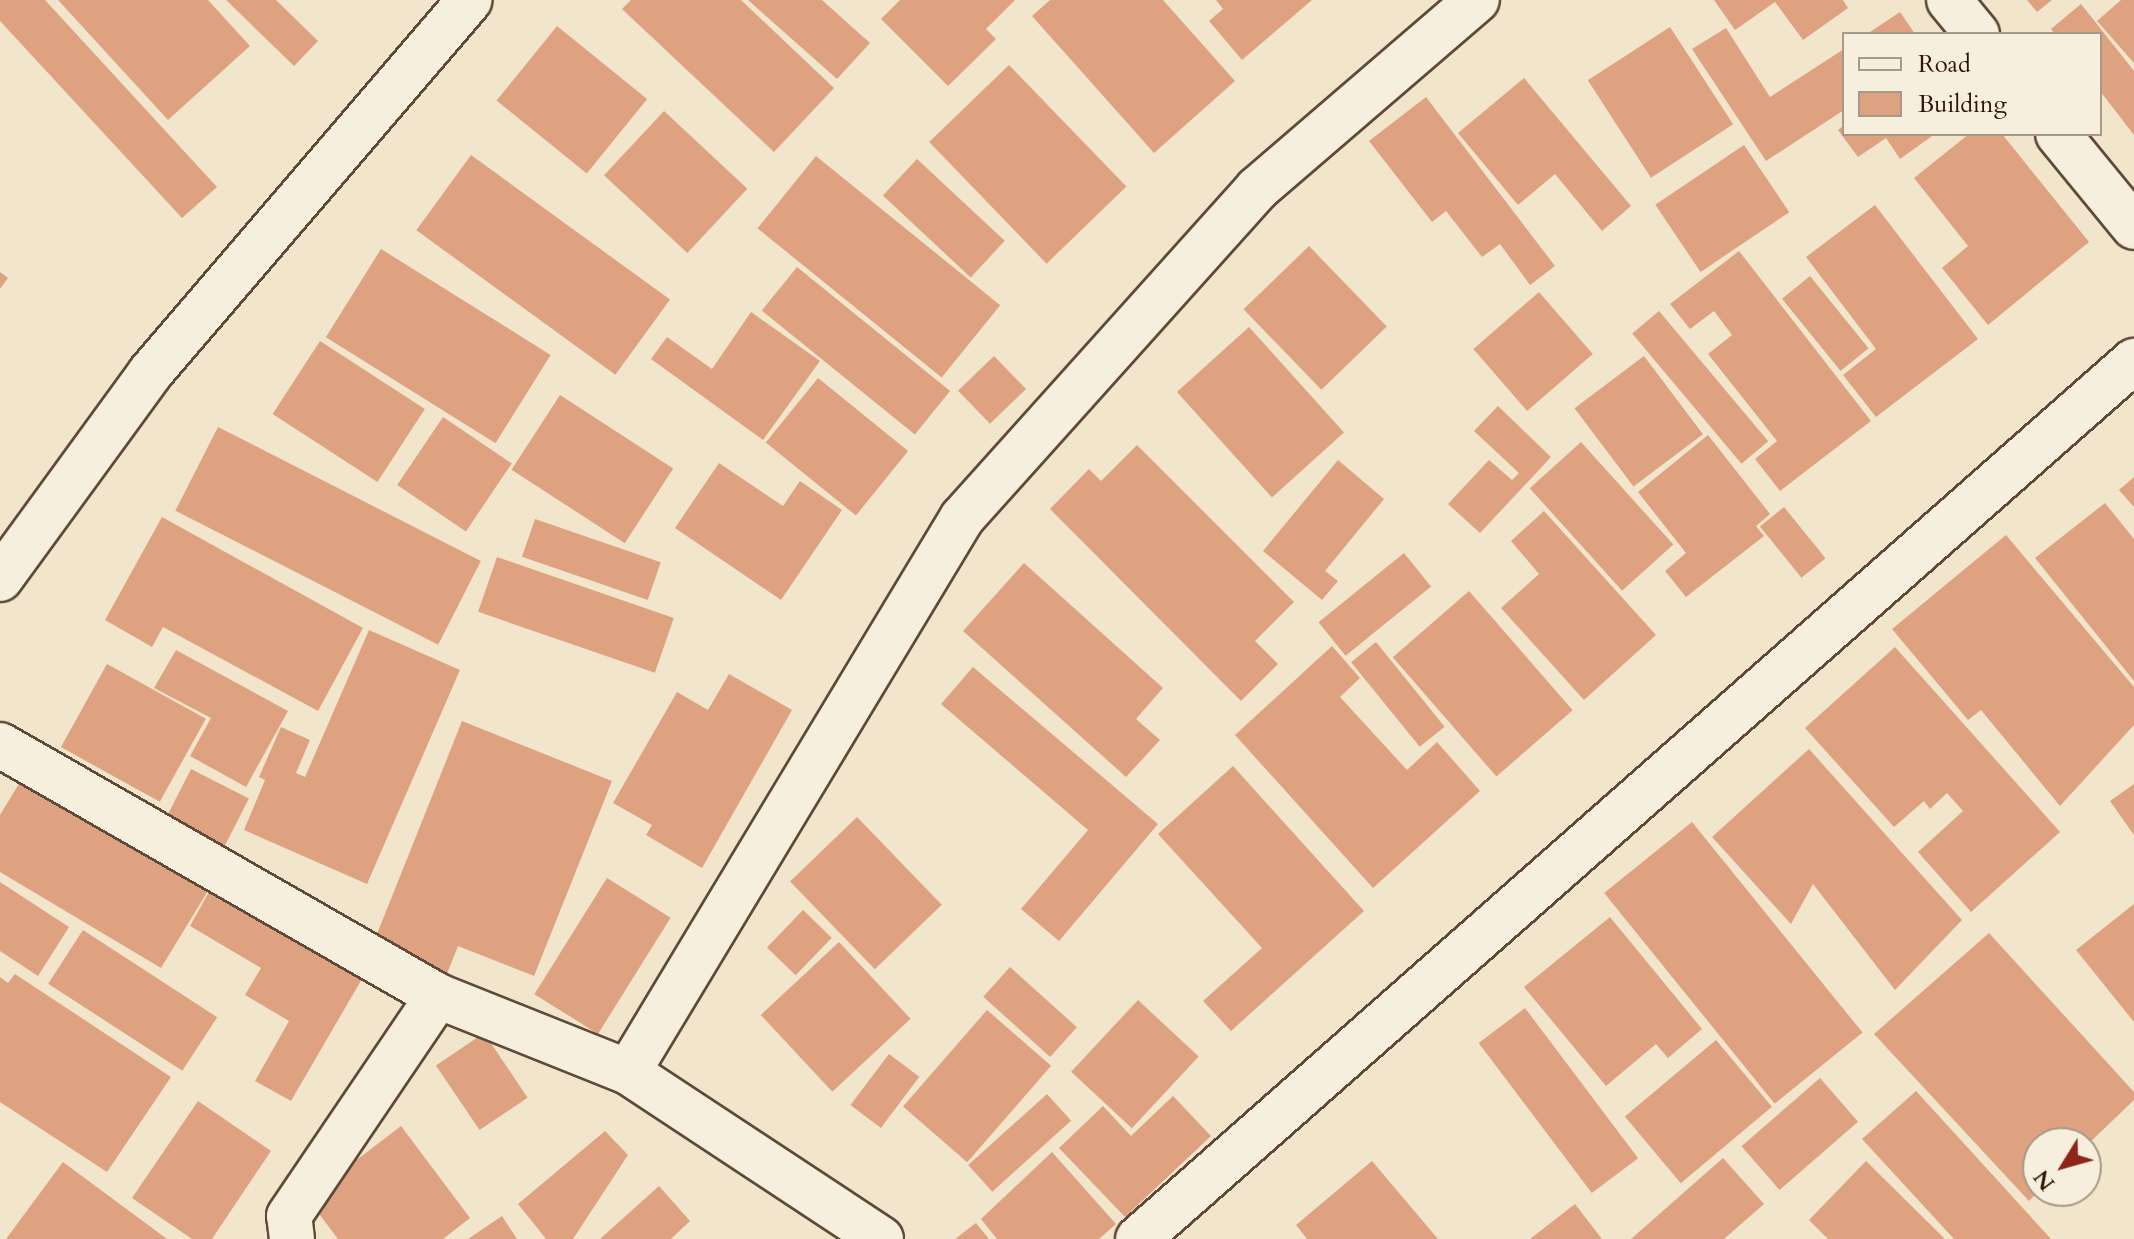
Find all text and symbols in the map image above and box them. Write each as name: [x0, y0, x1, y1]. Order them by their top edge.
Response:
legend: [1842, 32, 2102, 136]
text: Road: [1918, 48, 1971, 81]
text: Building: [1918, 88, 2007, 121]
north arrow: [2022, 1127, 2102, 1207]
text: N: [2027, 1164, 2062, 1197]

